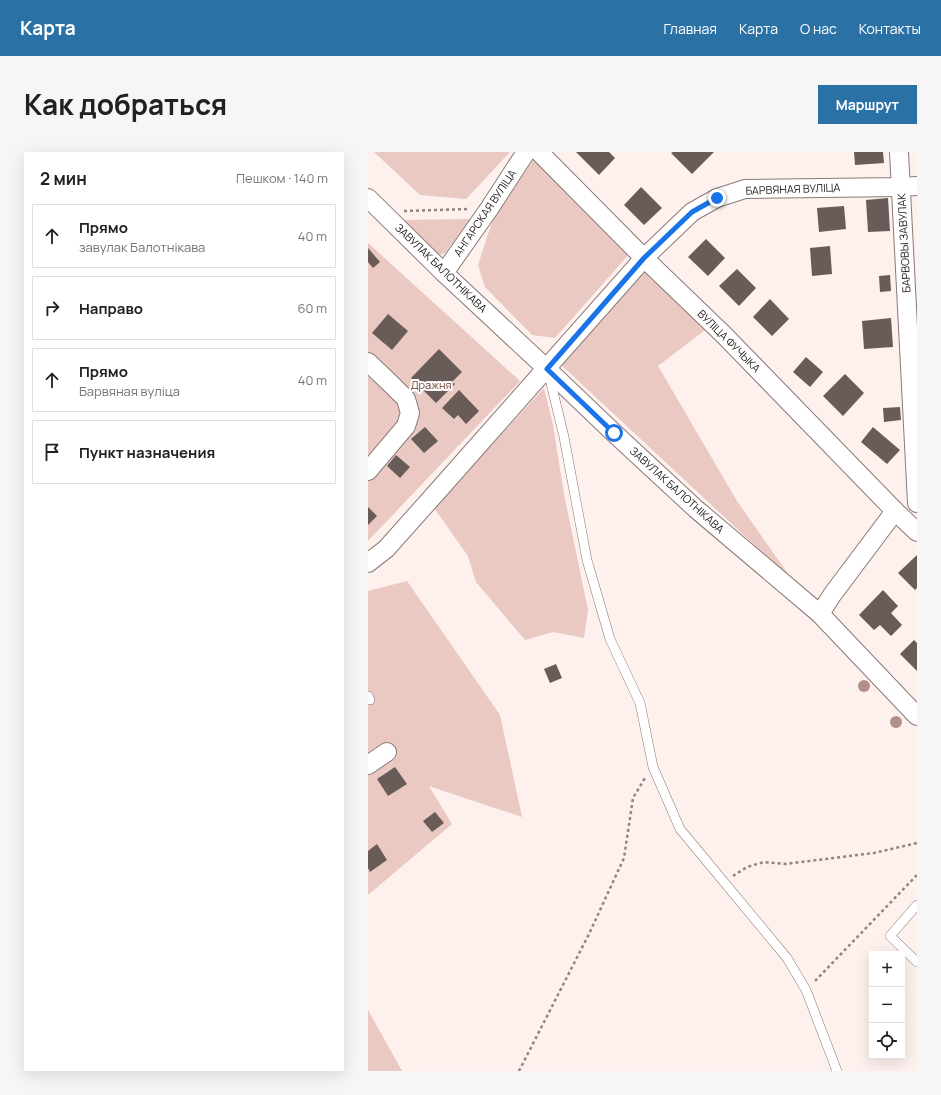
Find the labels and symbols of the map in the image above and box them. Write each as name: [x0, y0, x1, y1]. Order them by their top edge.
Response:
street label: АНГАРСКАЯ ВУЛІЦА: [450, 166, 519, 259]
street label: БАРВЯНАЯ ВУЛІЦА: [745, 179, 841, 198]
route end: [708, 189, 726, 207]
street label: БАРВОВЫ ЗАВУЛАК: [893, 192, 914, 293]
street label: ЗАВУЛАК БАЛОТНІКАВА: [392, 220, 491, 316]
street label: ВУЛІЦА ФУЧЫКА: [695, 306, 764, 375]
park label: Дражня: [411, 377, 452, 392]
route start: [605, 424, 623, 442]
street label: ЗАВУЛАК БАЛОТНІКАВА: [627, 443, 728, 536]

